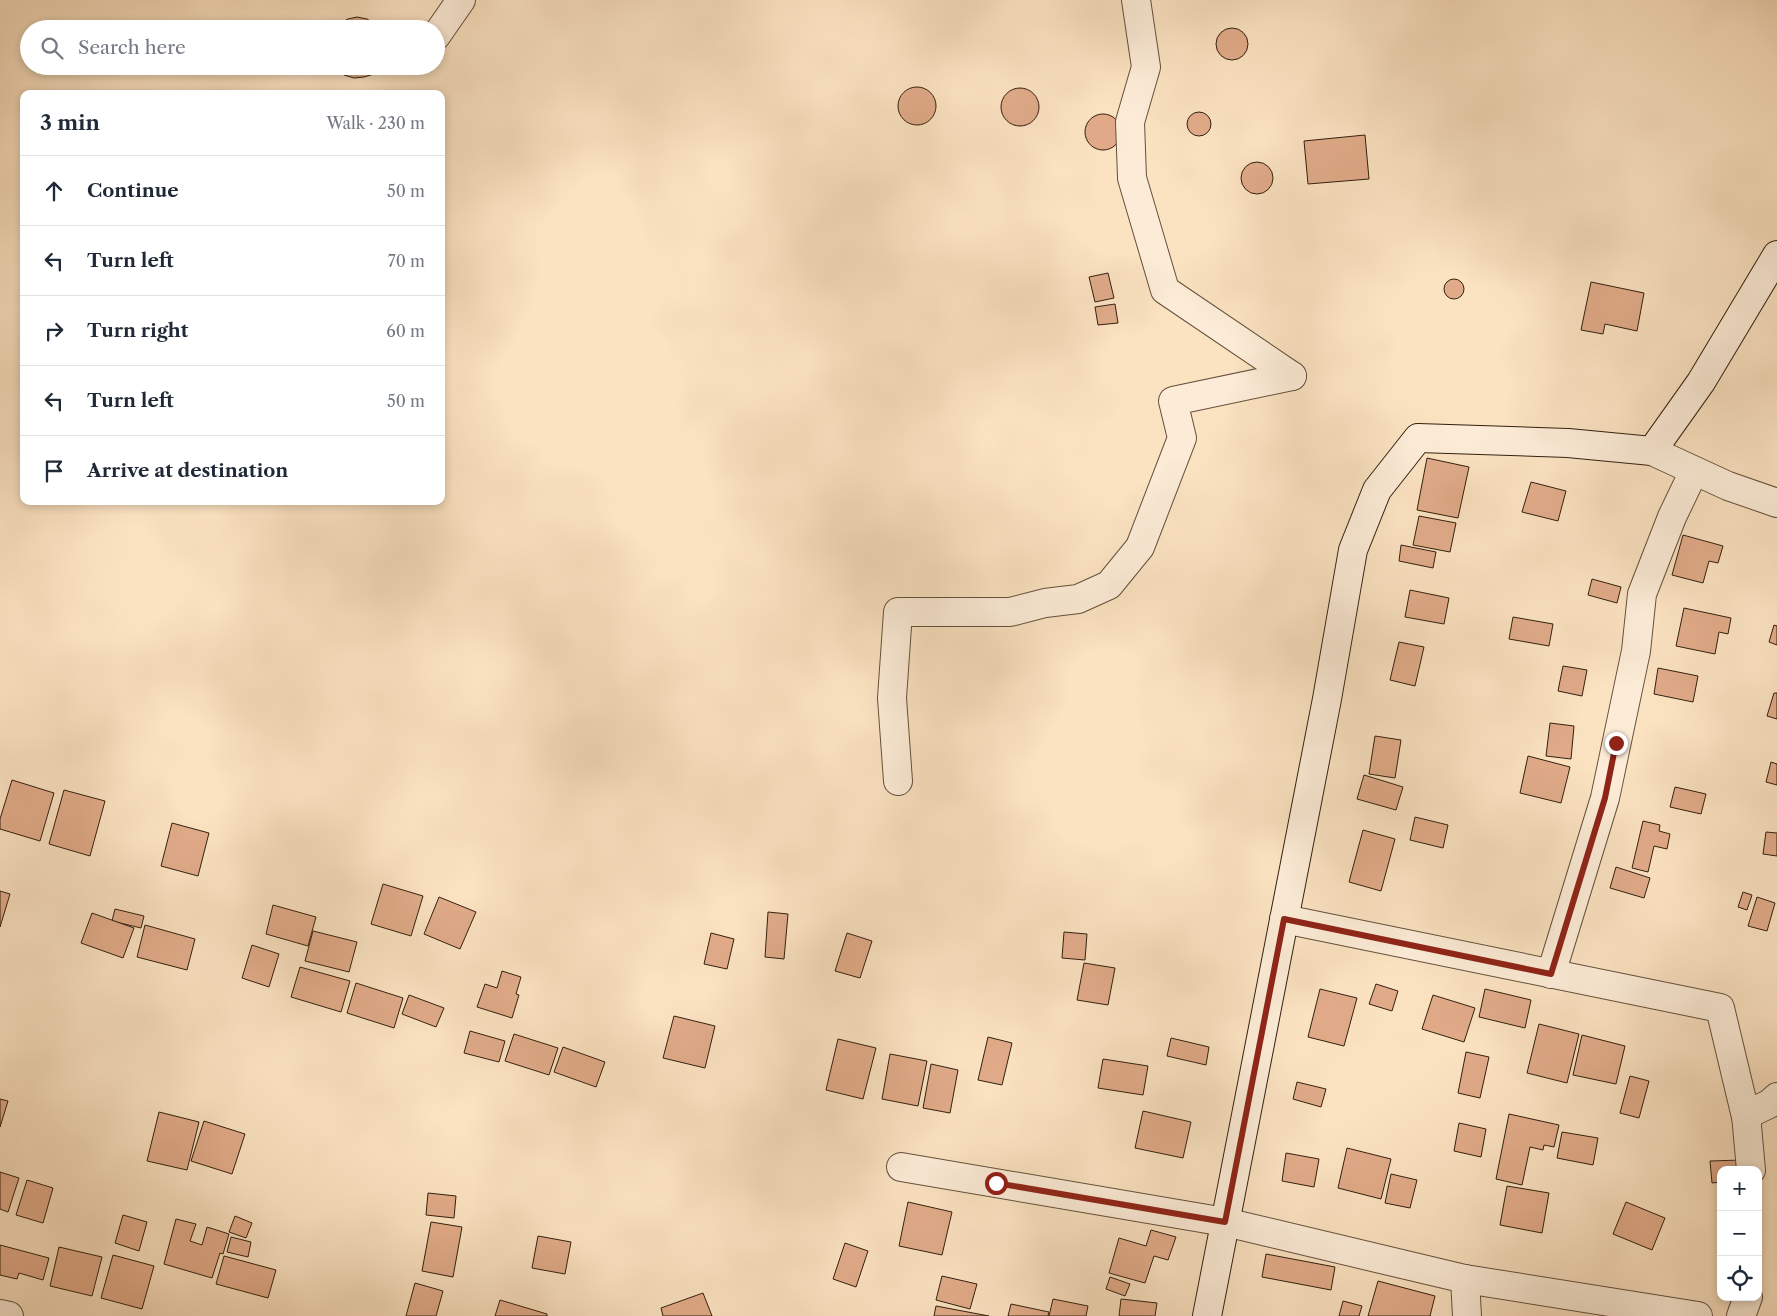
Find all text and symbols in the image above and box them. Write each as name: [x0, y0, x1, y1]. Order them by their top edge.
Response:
search box: [20, 20, 445, 75]
icon: search: [38, 34, 66, 62]
text: Search here: [78, 36, 186, 59]
text: 3 min: [40, 110, 100, 135]
text: Walk · 230 m: [326, 113, 425, 133]
icon: ahead: [40, 177, 68, 205]
text: Continue: [87, 179, 179, 202]
text: 50 m: [387, 181, 425, 201]
icon: left: [40, 247, 68, 275]
text: Turn left: [87, 249, 174, 272]
text: 70 m: [388, 251, 425, 271]
icon: right: [40, 317, 68, 345]
text: Turn right: [87, 319, 188, 342]
text: 60 m: [386, 321, 425, 341]
icon: left: [40, 387, 68, 415]
text: Turn left: [87, 389, 174, 412]
text: 50 m: [387, 391, 425, 411]
icon: arrive: [40, 457, 68, 485]
text: Arrive at destination: [87, 459, 288, 482]
route end: [1605, 732, 1628, 755]
map controls: [1717, 1166, 1762, 1301]
button: +: [1717, 1166, 1762, 1211]
route start: [985, 1172, 1008, 1195]
button: −: [1717, 1211, 1762, 1256]
button: locate: [1717, 1256, 1762, 1301]

